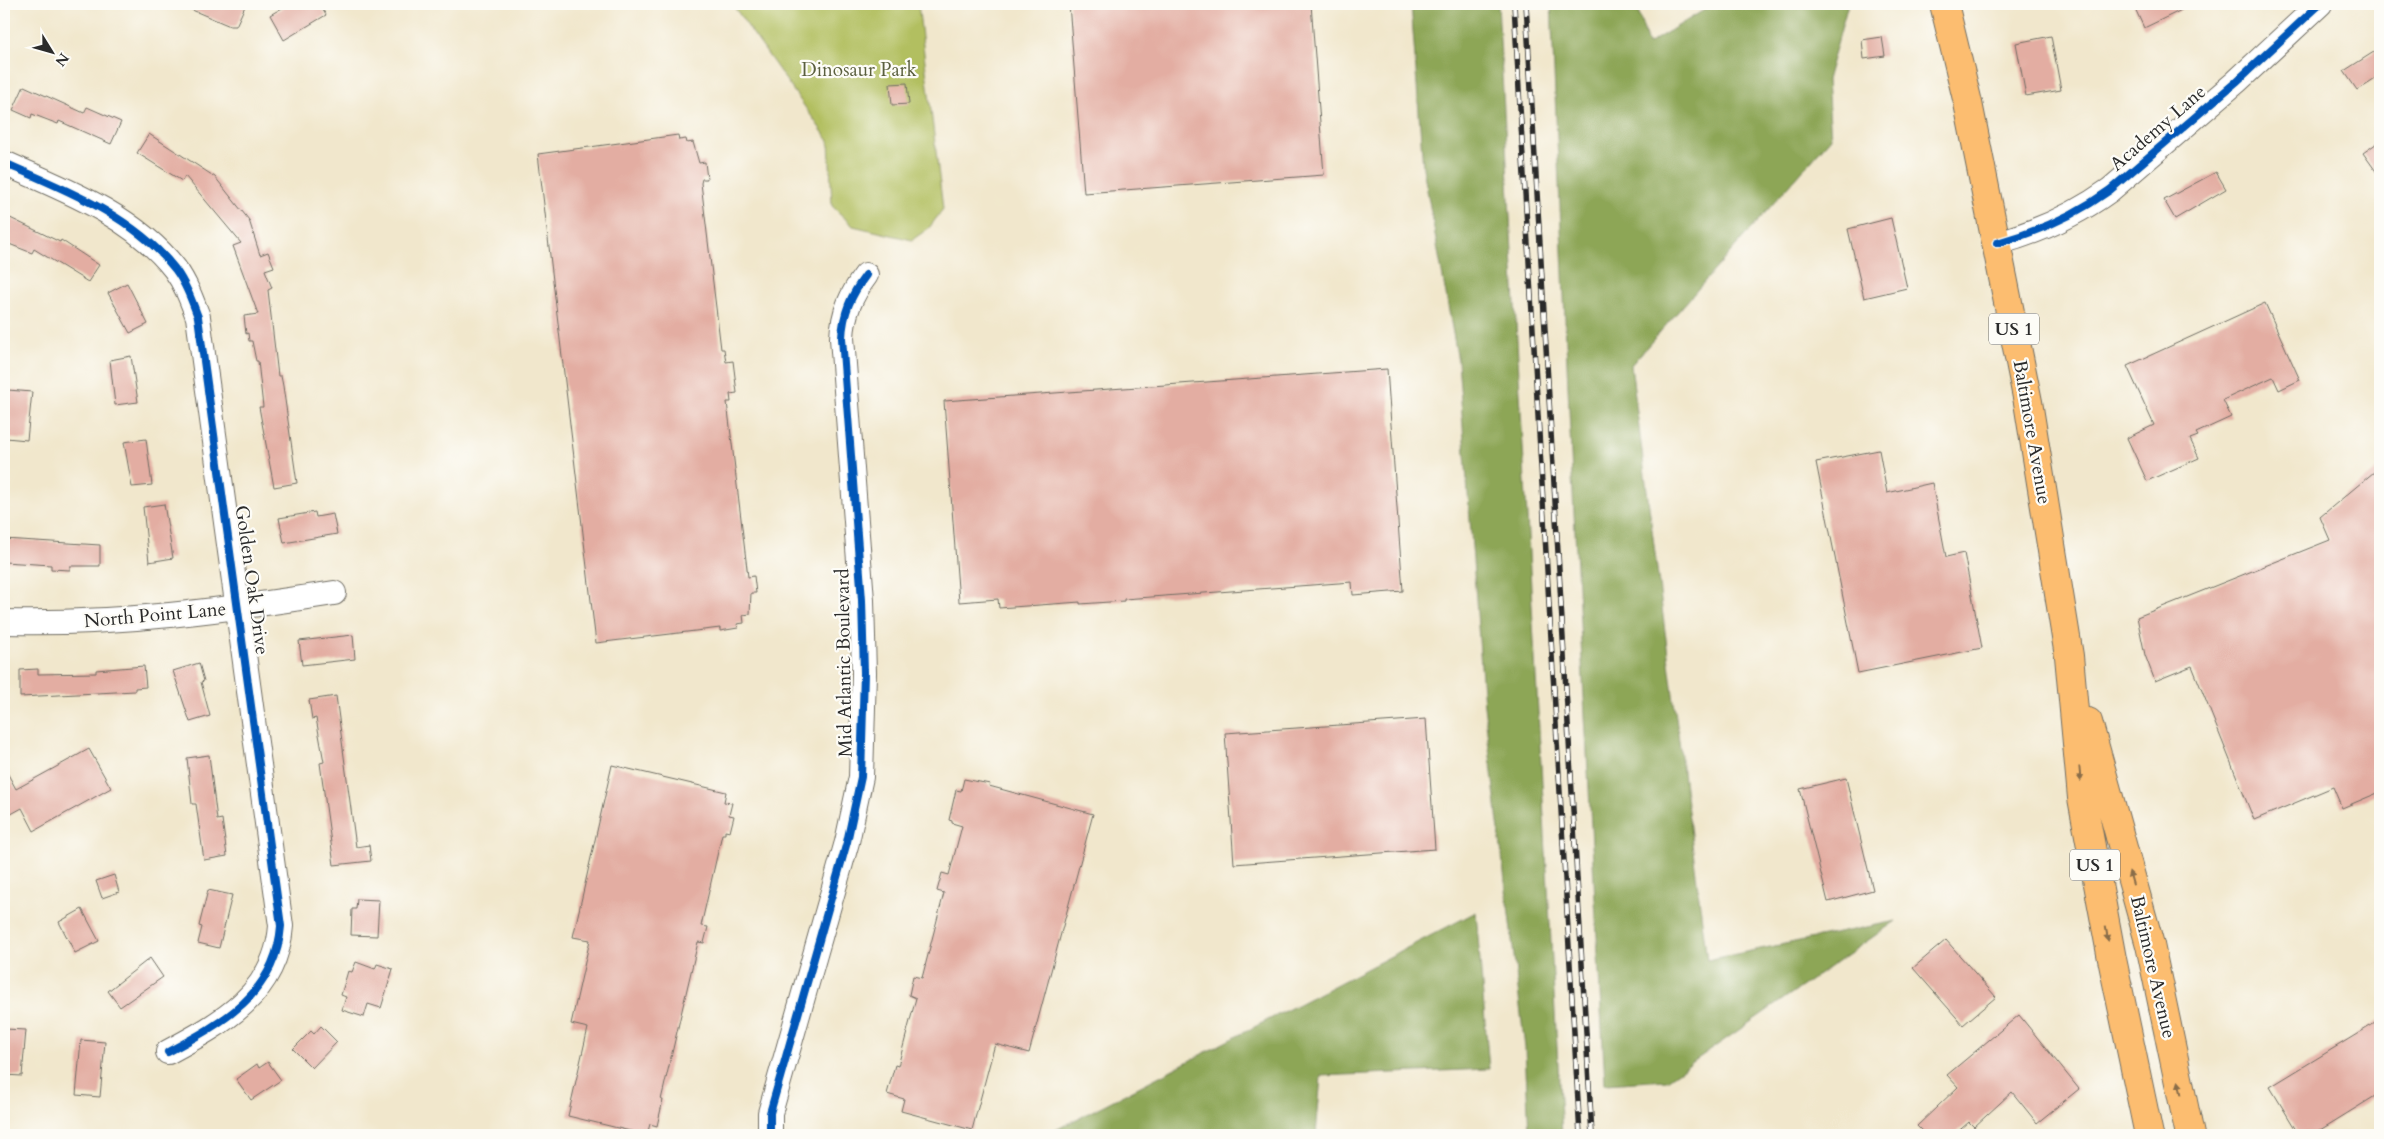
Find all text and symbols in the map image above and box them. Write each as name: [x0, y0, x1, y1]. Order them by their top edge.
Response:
north arrow: [28, 28, 78, 78]
text: N: [51, 49, 73, 70]
park label: Dinosaur Park: [801, 57, 918, 83]
street label: Academy Lane: [2104, 79, 2212, 177]
road number: US 1: [1989, 314, 2039, 344]
street label: Baltimore Avenue: [2007, 358, 2057, 506]
street label: Golden Oak Drive: [229, 504, 275, 656]
street label: Mid Atlantic Boulevard: [829, 568, 859, 758]
street label: North Point Lane: [83, 596, 227, 634]
one-way arrow: [2076, 767, 2084, 783]
road number: US 1: [2070, 850, 2120, 880]
one-way arrow: [2127, 871, 2135, 886]
street label: Baltimore Avenue: [2124, 893, 2182, 1041]
one-way arrow: [2104, 927, 2112, 943]
one-way arrow: [2176, 1080, 2184, 1095]

